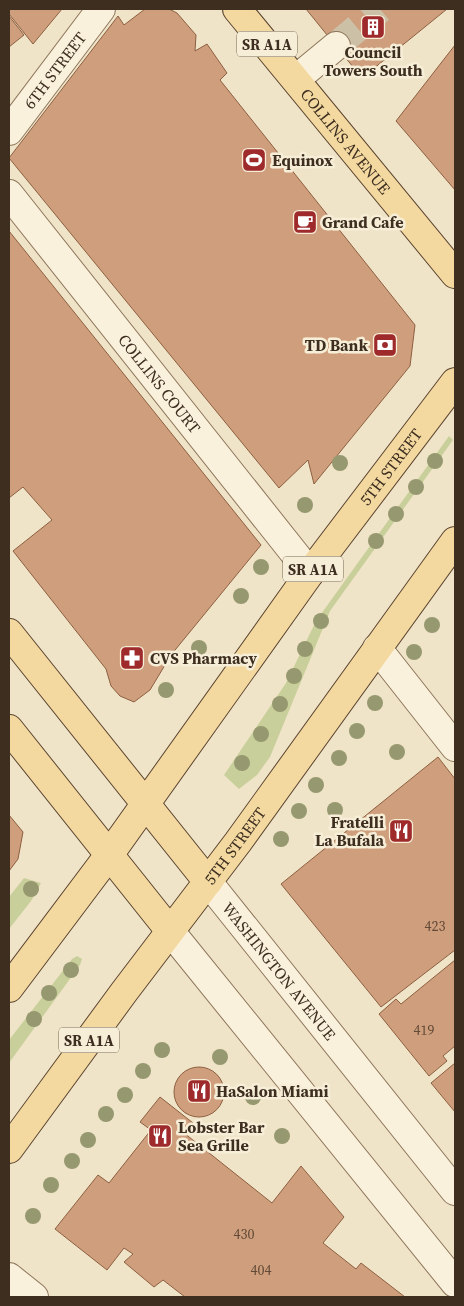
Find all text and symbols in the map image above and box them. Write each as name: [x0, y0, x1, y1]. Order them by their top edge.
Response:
building icon: Council Towers South: [360, 14, 386, 40]
street label: 6TH STREET: [19, 27, 91, 113]
road number: SR A1A: [237, 32, 297, 56]
place label: Council Towers South: [323, 41, 423, 81]
street label: COLLINS AVENUE: [296, 84, 396, 199]
sports icon: Equinox: [241, 147, 267, 173]
place label: Equinox: [272, 149, 333, 171]
cafe icon: Grand Cafe: [292, 209, 318, 235]
place label: Grand Cafe: [322, 211, 404, 233]
street label: COLLINS COURT: [113, 329, 206, 438]
bank icon: TD Bank: [372, 332, 398, 358]
place label: TD Bank: [305, 334, 368, 356]
street label: 5TH STREET: [354, 424, 427, 510]
road number: SR A1A: [283, 556, 343, 582]
pharmacy icon: CVS Pharmacy: [119, 645, 145, 671]
place label: CVS Pharmacy: [150, 647, 257, 669]
street label: 5TH STREET: [199, 802, 271, 889]
place label: Fratelli La Bufala: [315, 811, 384, 851]
restaurant icon: Fratelli La Bufala: [388, 818, 414, 844]
street label: WASHINGTON AVENUE: [217, 897, 341, 1045]
house number: 423: [425, 916, 446, 936]
house number: 419: [414, 1020, 435, 1040]
road number: SR A1A: [59, 1028, 119, 1052]
restaurant icon: HaSalon Miami: [186, 1078, 212, 1104]
place label: HaSalon Miami: [216, 1080, 329, 1102]
place label: Lobster Bar Sea Grille: [178, 1116, 265, 1156]
restaurant icon: Lobster Bar Sea Grille: [147, 1123, 173, 1149]
house number: 430: [234, 1224, 255, 1244]
house number: 404: [251, 1260, 272, 1280]

